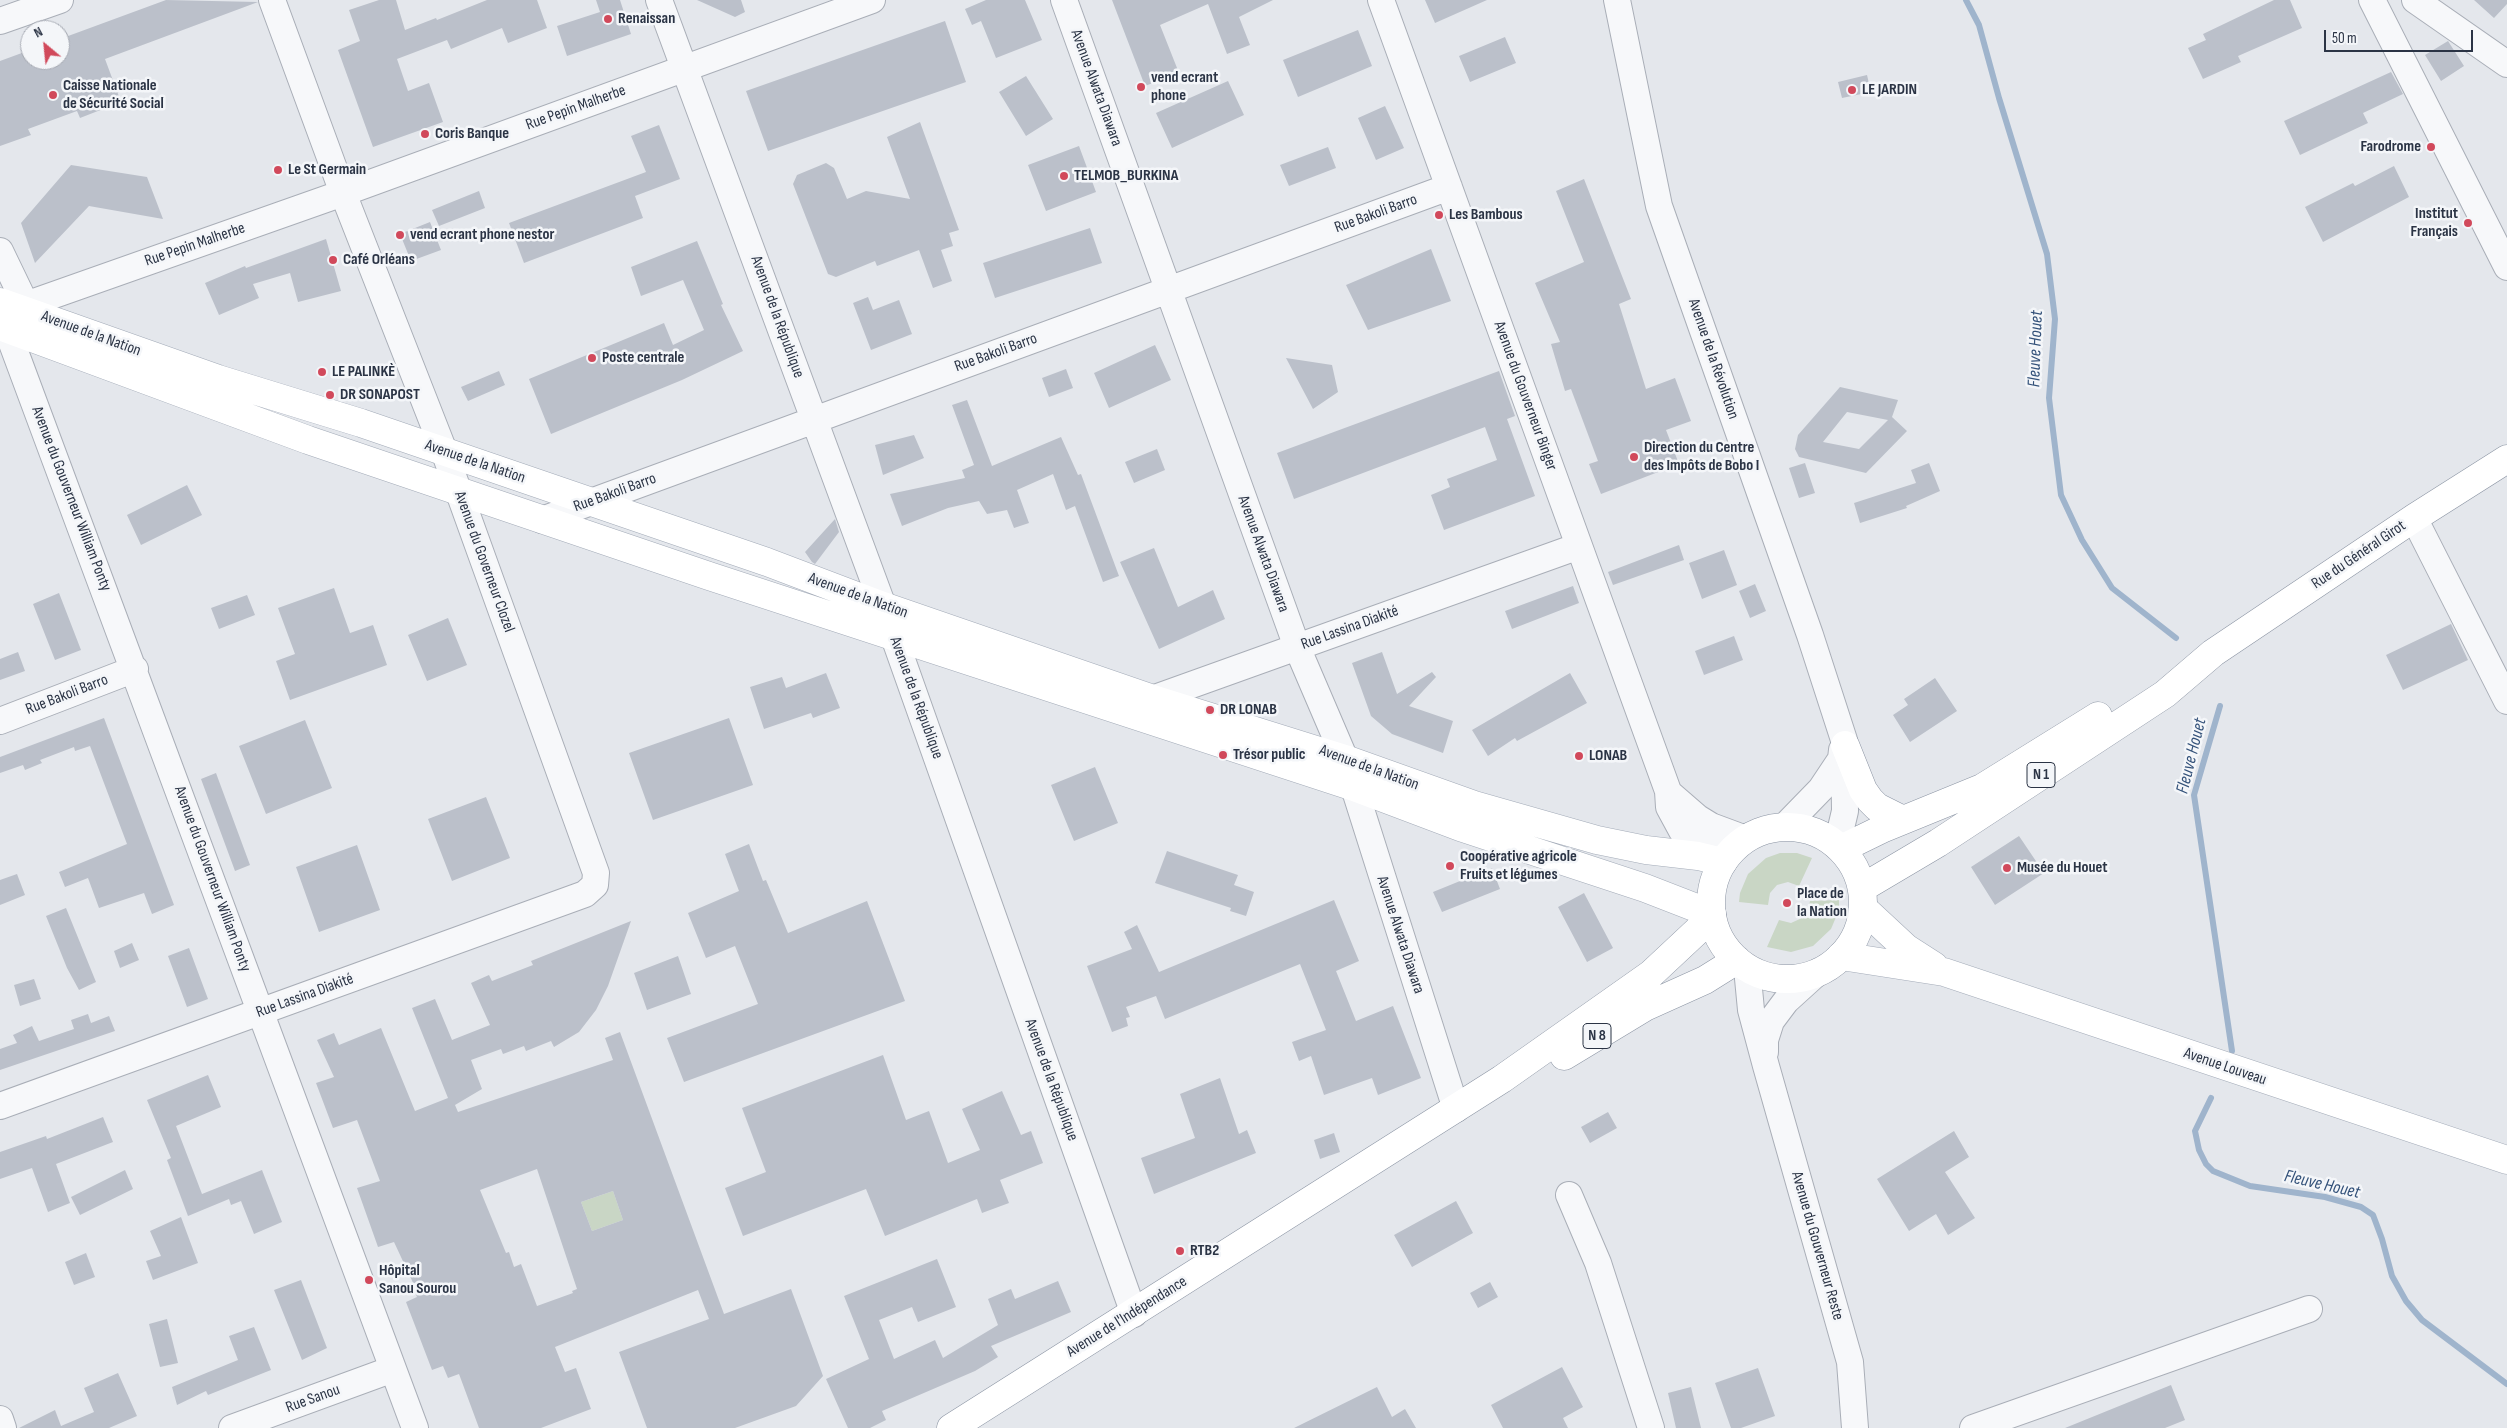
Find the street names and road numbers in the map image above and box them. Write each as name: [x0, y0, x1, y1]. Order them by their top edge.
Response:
street label: Avenue Alwata Diawara: [1066, 27, 1126, 149]
street label: Rue Pepin Malherbe: [523, 81, 629, 135]
street label: Rue Bakoli Barro: [1332, 190, 1420, 238]
street label: Rue Pepin Malherbe: [142, 219, 248, 271]
street label: Avenue de la République: [746, 253, 808, 381]
street label: Avenue de la Révolution: [1683, 296, 1743, 422]
street label: Avenue de la Nation: [39, 307, 143, 361]
street label: Avenue du Gouverneur Binger: [1489, 319, 1561, 473]
street label: Rue Bakoli Barro: [952, 329, 1040, 377]
street label: Avenue du Gouverneur William Ponty: [27, 404, 115, 594]
street label: Avenue de la Nation: [422, 436, 528, 488]
street label: Rue Bakoli Barro: [571, 469, 659, 517]
street label: Avenue du Governeur Clozel: [450, 489, 518, 635]
street label: Avenue Alwata Diawara: [1233, 493, 1293, 615]
street label: Rue du Général Girot: [2308, 516, 2410, 594]
street label: Avenue de la Nation: [806, 569, 910, 623]
street label: Rue Lassina Diakité: [1299, 601, 1401, 655]
street label: Avenue de la République: [885, 634, 947, 762]
street label: Rue Bakoli Barro: [23, 671, 111, 719]
street label: Avenue de la Nation: [1317, 741, 1421, 795]
road number: N 1: [2027, 762, 2055, 788]
street label: Avenue du Gouverneur William Ponty: [169, 784, 255, 974]
street label: Avenue Alwata Diawara: [1372, 874, 1428, 996]
street label: Rue Lassina Diakité: [254, 969, 356, 1023]
street label: Avenue de la République: [1020, 1016, 1082, 1144]
road number: N 8: [1583, 1024, 1611, 1048]
street label: Avenue Louveau: [2181, 1044, 2269, 1090]
street label: Avenue du Gouverneur Reste: [1787, 1169, 1847, 1323]
street label: Avenue de l'Indépendance: [1063, 1272, 1191, 1362]
street label: Rue Sanou: [283, 1380, 343, 1418]

